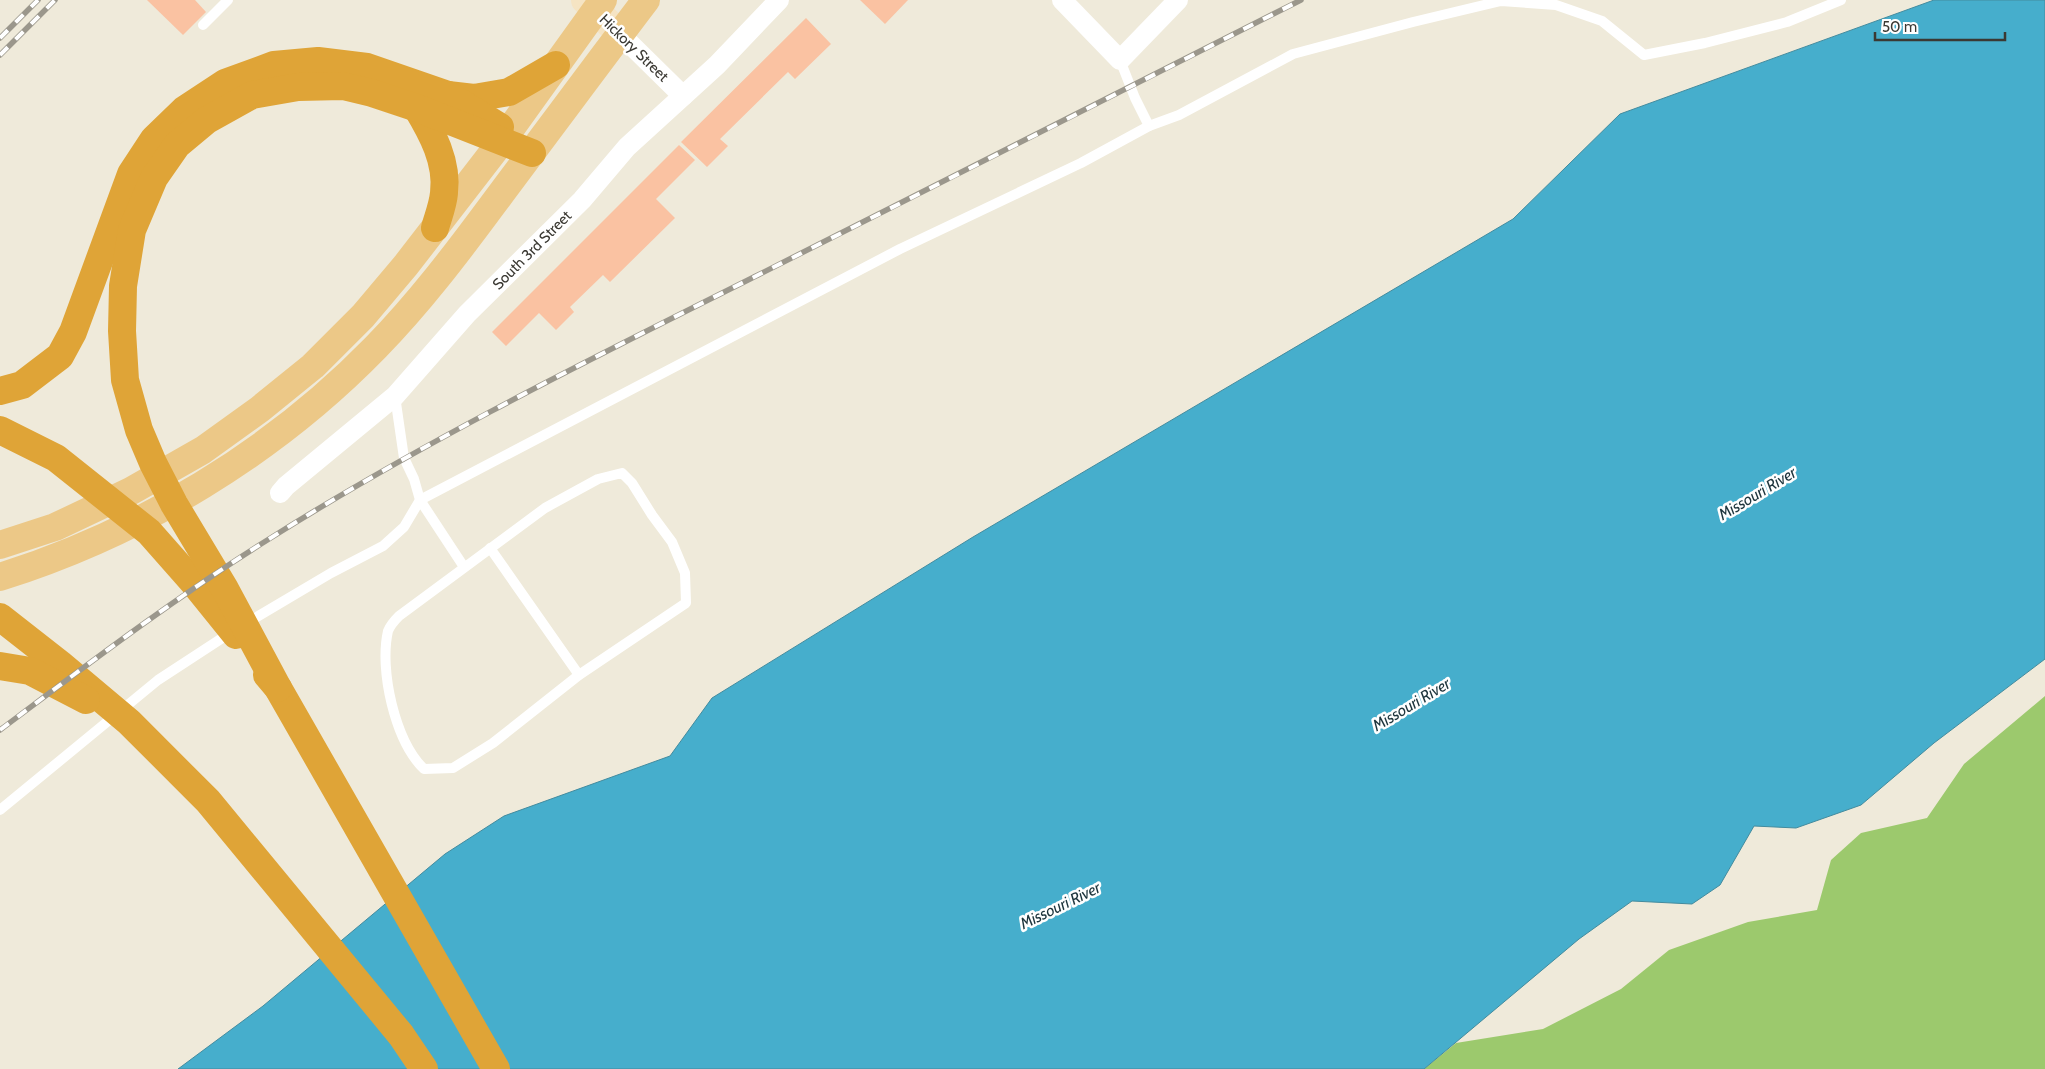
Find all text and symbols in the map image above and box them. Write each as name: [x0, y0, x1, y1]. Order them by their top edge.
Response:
street label: Hickory Street: [596, 10, 672, 86]
scale bar: [1875, 10, 2005, 42]
text: 50 m: [1882, 18, 1917, 36]
street label: South 3rd Street: [489, 207, 575, 293]
water label: Missouri River: [1714, 462, 1800, 524]
water label: Missouri River: [1368, 673, 1454, 735]
water label: Missouri River: [1016, 877, 1104, 933]

